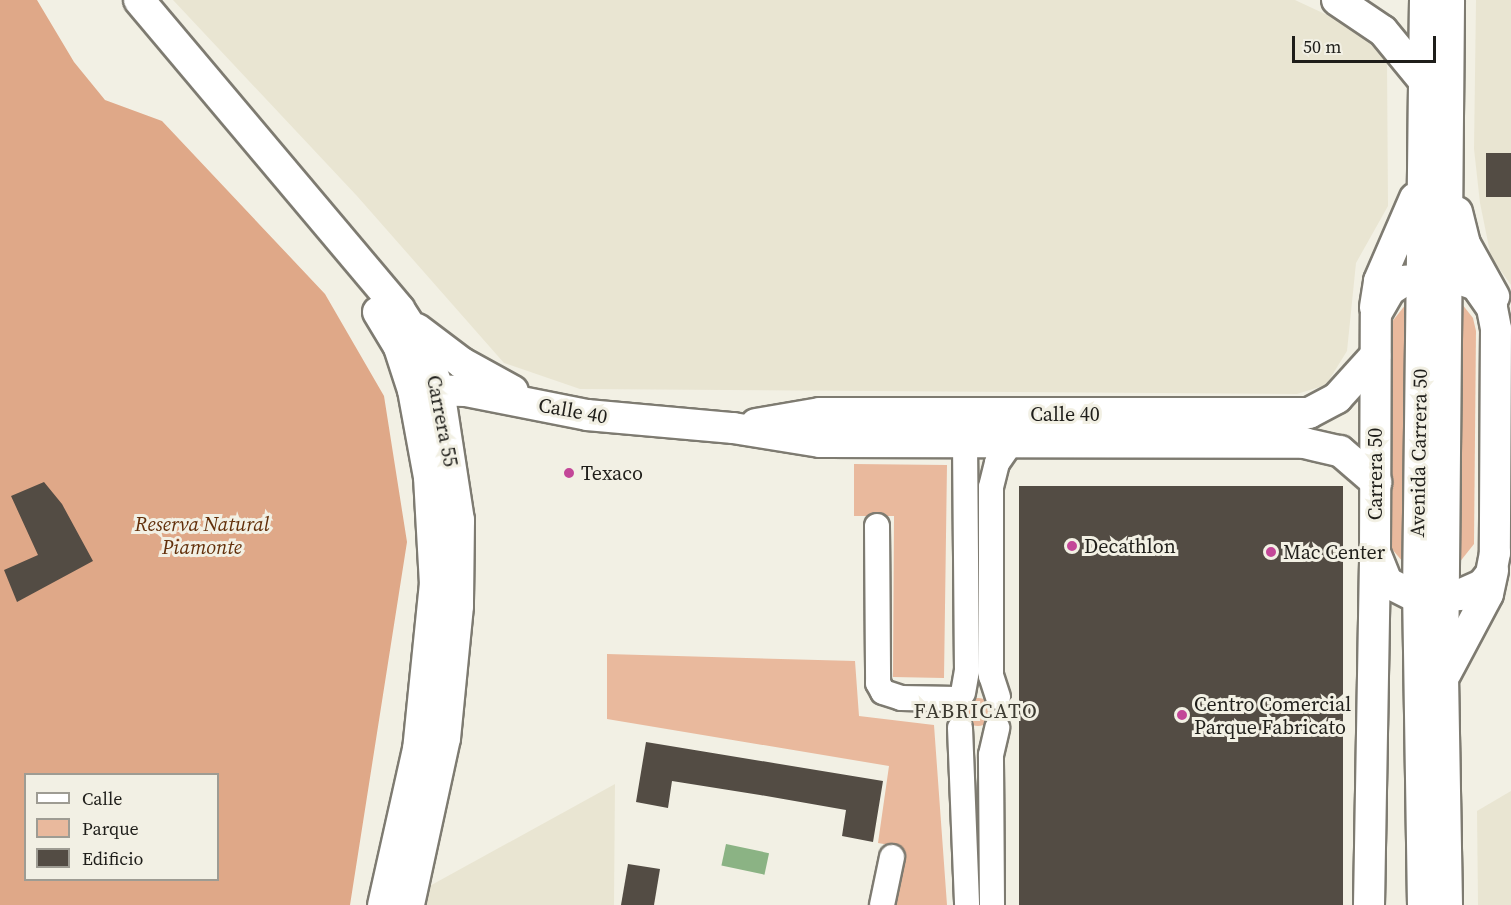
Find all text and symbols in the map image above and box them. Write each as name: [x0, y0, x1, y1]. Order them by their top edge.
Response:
scale bar: [1295, 24, 1439, 62]
text: 50 m: [1303, 34, 1341, 59]
street label: Avenida Carrera 50: [1406, 368, 1432, 538]
street label: Carrera 55: [421, 373, 463, 469]
street label: Calle 40: [537, 393, 609, 429]
street label: Calle 40: [1030, 402, 1100, 426]
street label: Carrera 50: [1363, 428, 1387, 520]
place label: Texaco: [581, 461, 643, 485]
marker: Texaco: [562, 466, 576, 480]
park label: Reserva Natural Piamonte: [135, 512, 269, 559]
place label: Decathlon: [1084, 534, 1176, 558]
marker: Decathlon: [1065, 539, 1079, 553]
place label: Mac Center: [1283, 540, 1385, 564]
marker: Mac Center: [1264, 545, 1278, 559]
place label: Centro Comercial Parque Fabricato: [1194, 692, 1351, 739]
district label: FABRICATO: [914, 698, 1038, 724]
marker: Centro Comercial Parque Fabricato: [1175, 708, 1189, 722]
legend: [24, 773, 219, 881]
text: Calle: [82, 786, 122, 811]
text: Parque: [82, 816, 139, 841]
text: Edificio: [82, 846, 143, 871]

